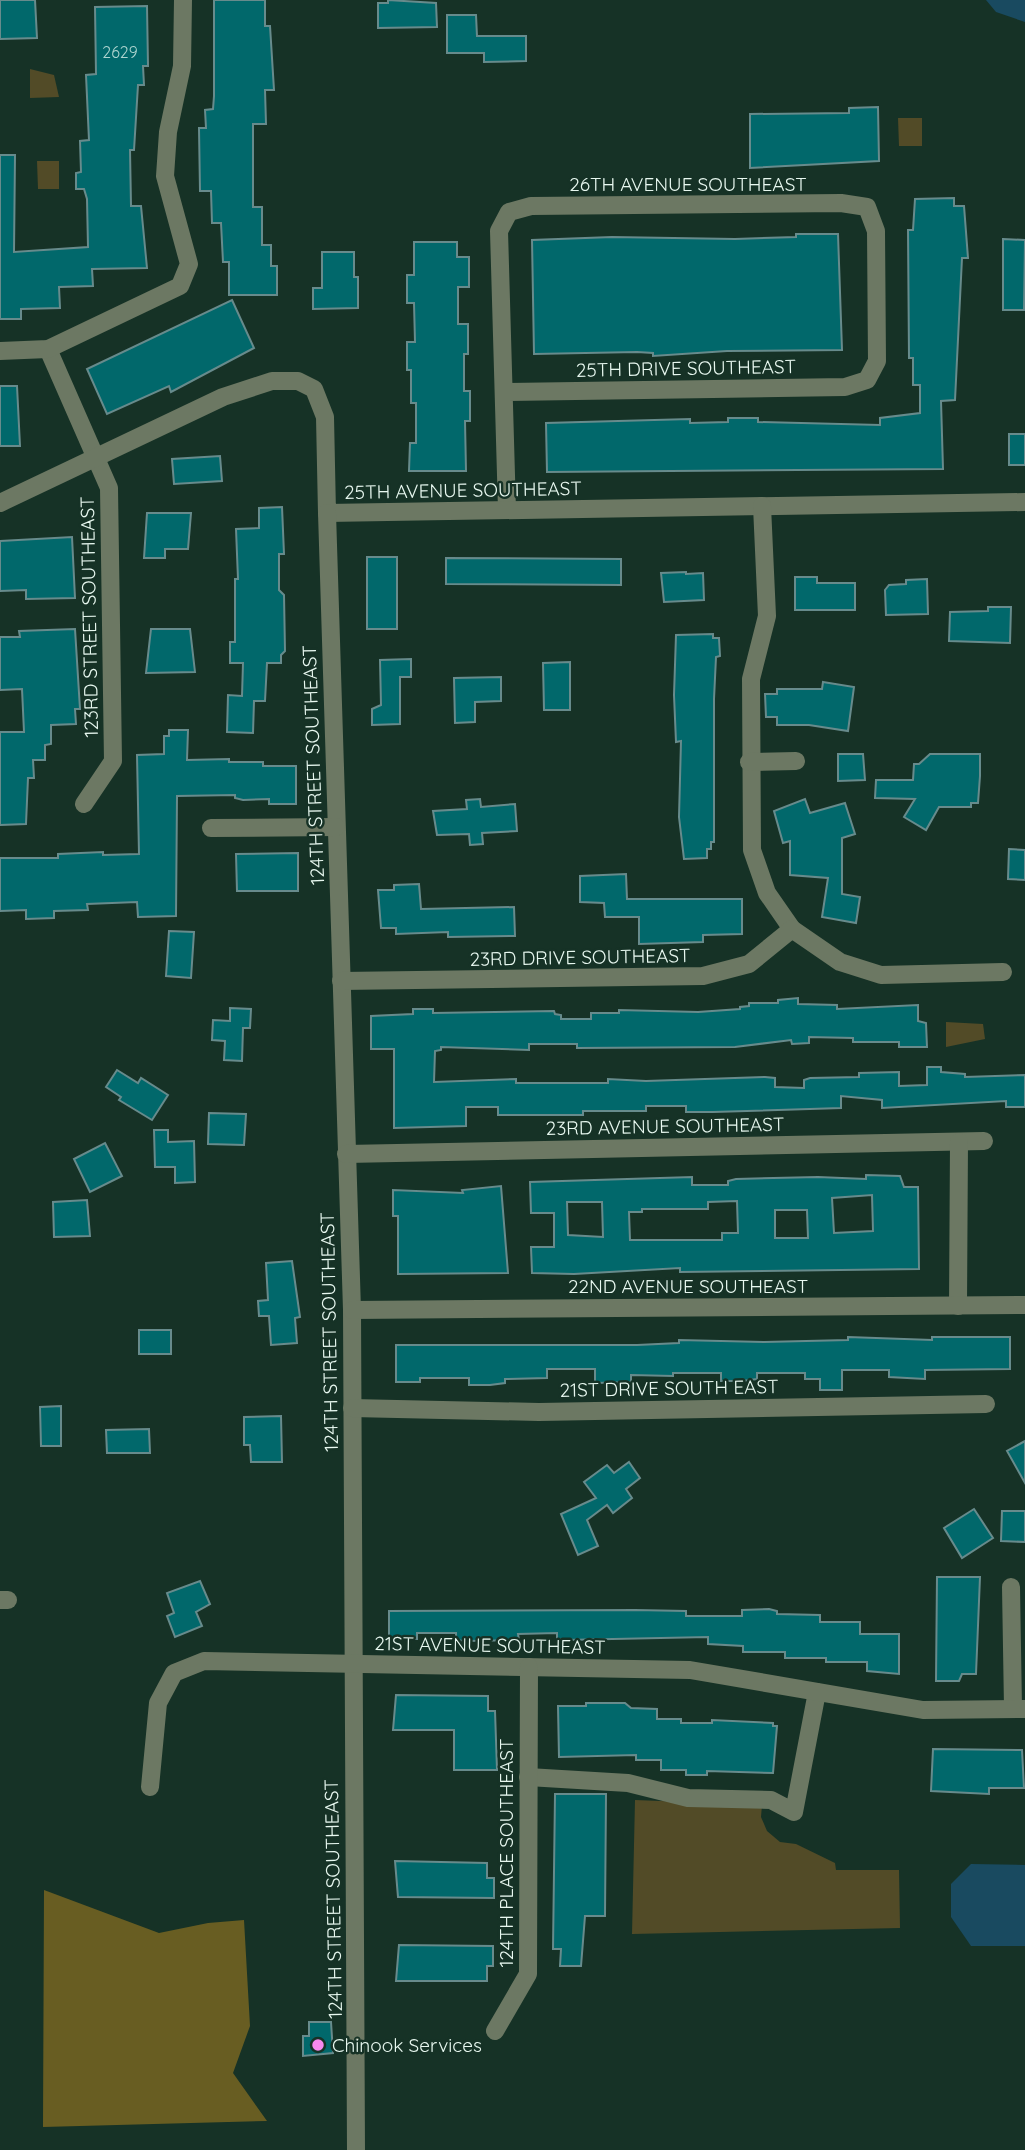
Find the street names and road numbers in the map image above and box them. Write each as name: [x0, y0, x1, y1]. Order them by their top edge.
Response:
street label: 26TH AVENUE SOUTHEAST: [569, 172, 807, 196]
street label: 25TH DRIVE SOUTHEAST: [576, 354, 796, 382]
street label: 25TH AVENUE SOUTHEAST: [344, 476, 582, 504]
street label: 123RD STREET SOUTHEAST: [75, 496, 103, 738]
street label: 124TH STREET SOUTHEAST: [297, 645, 329, 885]
street label: 23RD DRIVE SOUTHEAST: [469, 943, 691, 971]
street label: 23RD AVENUE SOUTHEAST: [546, 1112, 784, 1140]
street label: 124TH STREET SOUTHEAST: [315, 1212, 343, 1452]
street label: 22ND AVENUE SOUTHEAST: [568, 1274, 808, 1298]
street label: 21ST DRIVE SOUTH EAST: [559, 1374, 779, 1402]
street label: 21ST AVENUE SOUTHEAST: [374, 1631, 606, 1659]
street label: 124TH PLACE SOUTHEAST: [494, 1739, 518, 1967]
street label: 124TH STREET SOUTHEAST: [319, 1779, 347, 2019]

